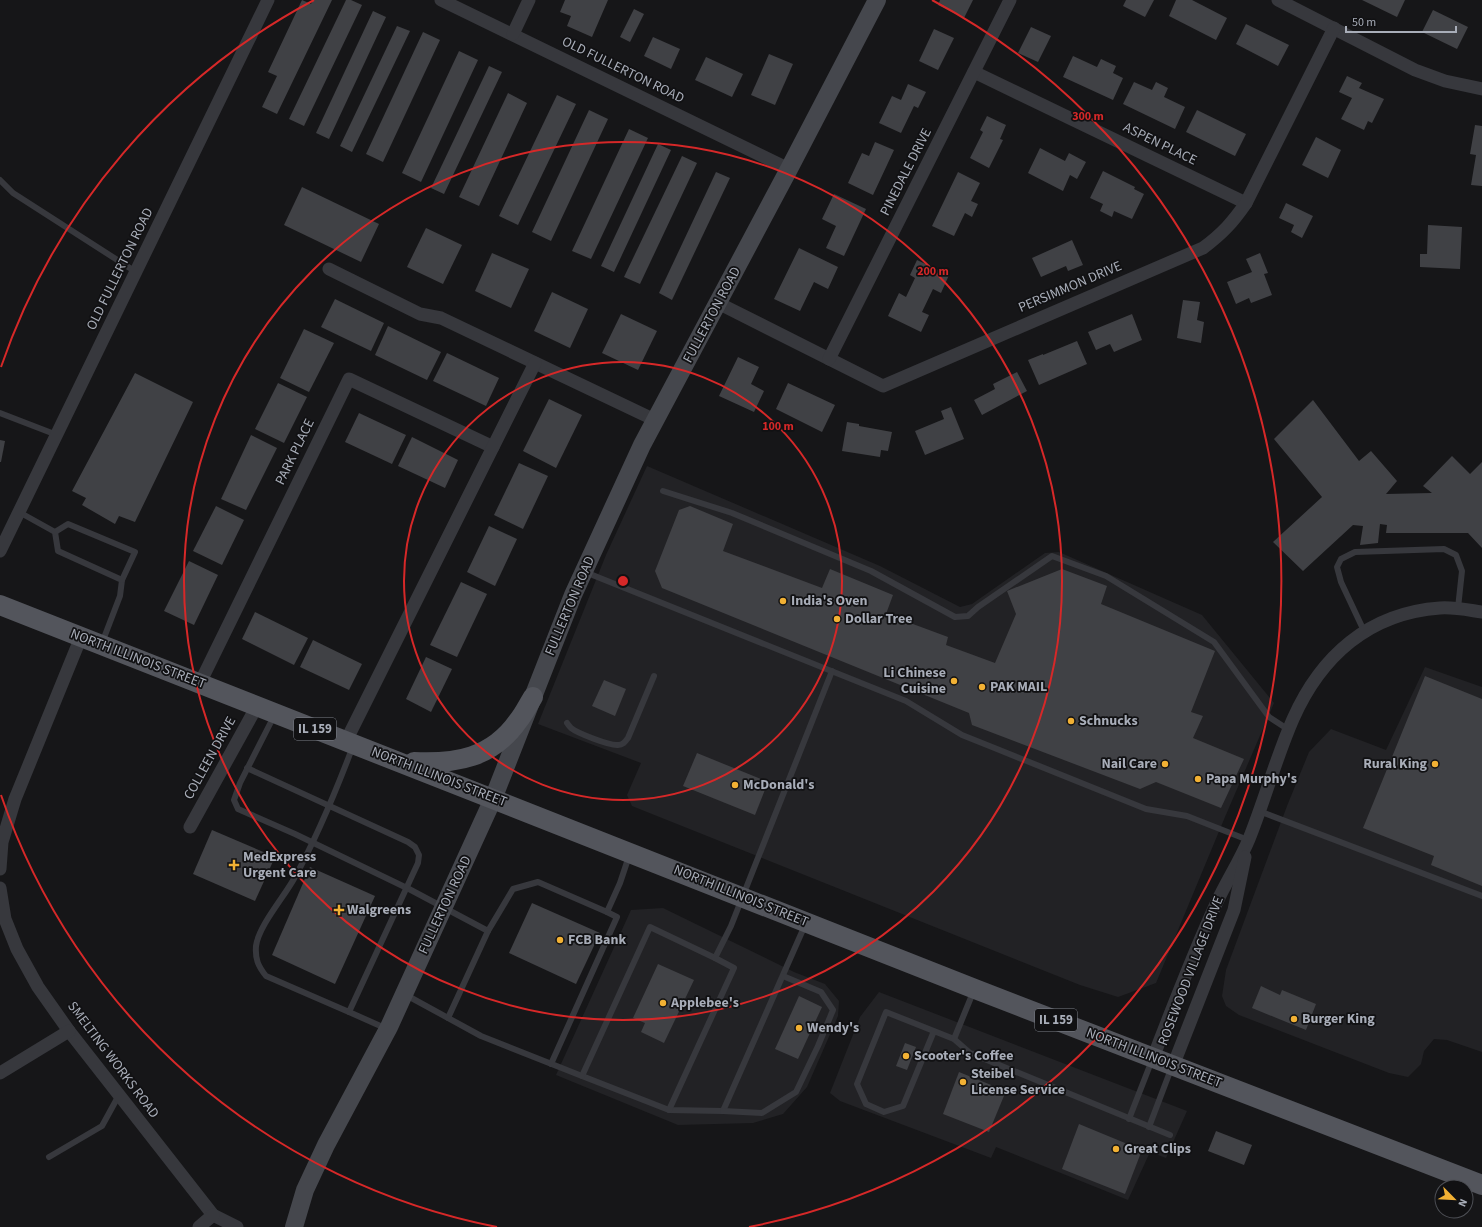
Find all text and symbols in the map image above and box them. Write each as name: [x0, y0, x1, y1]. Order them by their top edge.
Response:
scale bar: [1346, 8, 1456, 34]
text: 50 m: [1352, 14, 1376, 31]
street label: OLD FULLERTON ROAD: [558, 32, 688, 108]
text: 300 m: [1072, 108, 1104, 125]
street label: ASPEN PLACE: [1120, 118, 1200, 170]
street label: PINEDALE DRIVE: [875, 125, 937, 219]
street label: OLD FULLERTON ROAD: [82, 204, 158, 334]
street label: PERSIMMON DRIVE: [1015, 256, 1125, 318]
street label: FULLERTON ROAD: [678, 263, 746, 367]
text: 200 m: [917, 263, 949, 280]
street label: PARK PLACE: [270, 416, 320, 488]
text: 100 m: [762, 418, 794, 435]
street label: FULLERTON ROAD: [540, 553, 600, 659]
centre of rings: [616, 574, 630, 588]
place label: India's Oven: [791, 591, 867, 611]
marker: India's Oven: [778, 596, 788, 606]
place label: Dollar Tree: [845, 609, 913, 629]
marker: Dollar Tree: [832, 614, 842, 624]
street label: NORTH ILLINOIS STREET: [67, 624, 209, 694]
place label: Li Chinese Cuisine: [883, 663, 946, 699]
marker: Li Chinese Cuisine: [949, 676, 959, 686]
place label: PAK MAIL: [990, 677, 1047, 697]
marker: PAK MAIL: [977, 682, 987, 692]
place label: Schnucks: [1079, 711, 1138, 731]
street label: COLLEEN DRIVE: [179, 713, 241, 803]
marker: Schnucks: [1066, 716, 1076, 726]
road number: IL 159: [294, 718, 336, 740]
street label: NORTH ILLINOIS STREET: [368, 742, 510, 812]
place label: Nail Care: [1101, 754, 1157, 774]
place label: Rural King: [1363, 754, 1428, 774]
marker: Nail Care: [1160, 759, 1170, 769]
marker: Rural King: [1430, 759, 1440, 769]
place label: Papa Murphy's: [1206, 769, 1297, 789]
marker: Papa Murphy's: [1193, 774, 1203, 784]
place label: McDonald's: [743, 775, 814, 795]
marker: McDonald's: [730, 780, 740, 790]
place label: MedExpress Urgent Care: [243, 847, 317, 883]
street label: FULLERTON ROAD: [413, 853, 477, 957]
marker: MedExpress Urgent Care: [228, 859, 240, 871]
street label: NORTH ILLINOIS STREET: [671, 860, 812, 932]
street label: ROSEWOOD VILLAGE DRIVE: [1153, 893, 1229, 1049]
place label: Walgreens: [347, 900, 411, 920]
marker: Walgreens: [334, 905, 344, 915]
place label: FCB Bank: [568, 930, 626, 950]
marker: FCB Bank: [555, 935, 565, 945]
place label: Applebee's: [670, 993, 739, 1013]
street label: SMELTING WORKS ROAD: [62, 997, 164, 1123]
marker: Applebee's: [658, 998, 668, 1008]
road number: IL 159: [1035, 1009, 1077, 1031]
place label: Burger King: [1302, 1009, 1375, 1029]
marker: Burger King: [1289, 1014, 1299, 1024]
place label: Wendy's: [807, 1018, 859, 1038]
marker: Wendy's: [794, 1023, 804, 1033]
street label: NORTH ILLINOIS STREET: [1083, 1023, 1225, 1093]
place label: Scooter's Coffee: [914, 1046, 1013, 1066]
marker: Scooter's Coffee: [901, 1051, 911, 1061]
place label: Steibel License Service: [971, 1064, 1065, 1100]
marker: Steibel License Service: [958, 1077, 968, 1087]
place label: Great Clips: [1124, 1139, 1191, 1159]
marker: Great Clips: [1111, 1144, 1121, 1154]
north arrow: [1434, 1179, 1474, 1219]
text: N: [1454, 1196, 1471, 1209]

